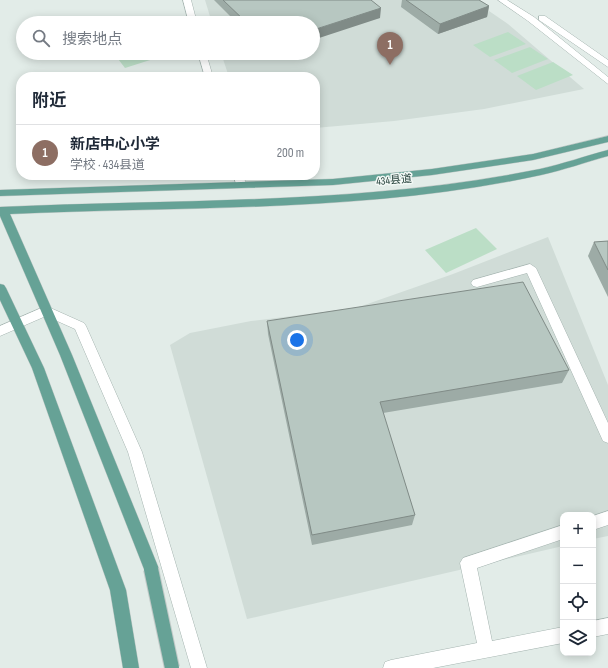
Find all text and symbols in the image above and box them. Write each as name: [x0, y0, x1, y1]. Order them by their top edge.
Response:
search box: [16, 16, 320, 60]
icon: search: [30, 27, 52, 49]
text: 搜索地点: [62, 30, 122, 49]
pin: 1: [377, 32, 403, 65]
text: 附近: [32, 91, 66, 111]
text: 新店中心小学: [70, 135, 160, 154]
text: 1: [42, 145, 48, 161]
text: 200 m: [277, 145, 304, 161]
text: 学校 · 434县道: [70, 157, 145, 173]
street label: 434县道: [376, 172, 412, 188]
your location: [287, 330, 307, 350]
map controls: [560, 512, 596, 656]
button: +: [560, 512, 596, 548]
button: −: [560, 548, 596, 584]
button: locate: [560, 584, 596, 620]
button: layers: [560, 620, 596, 656]

